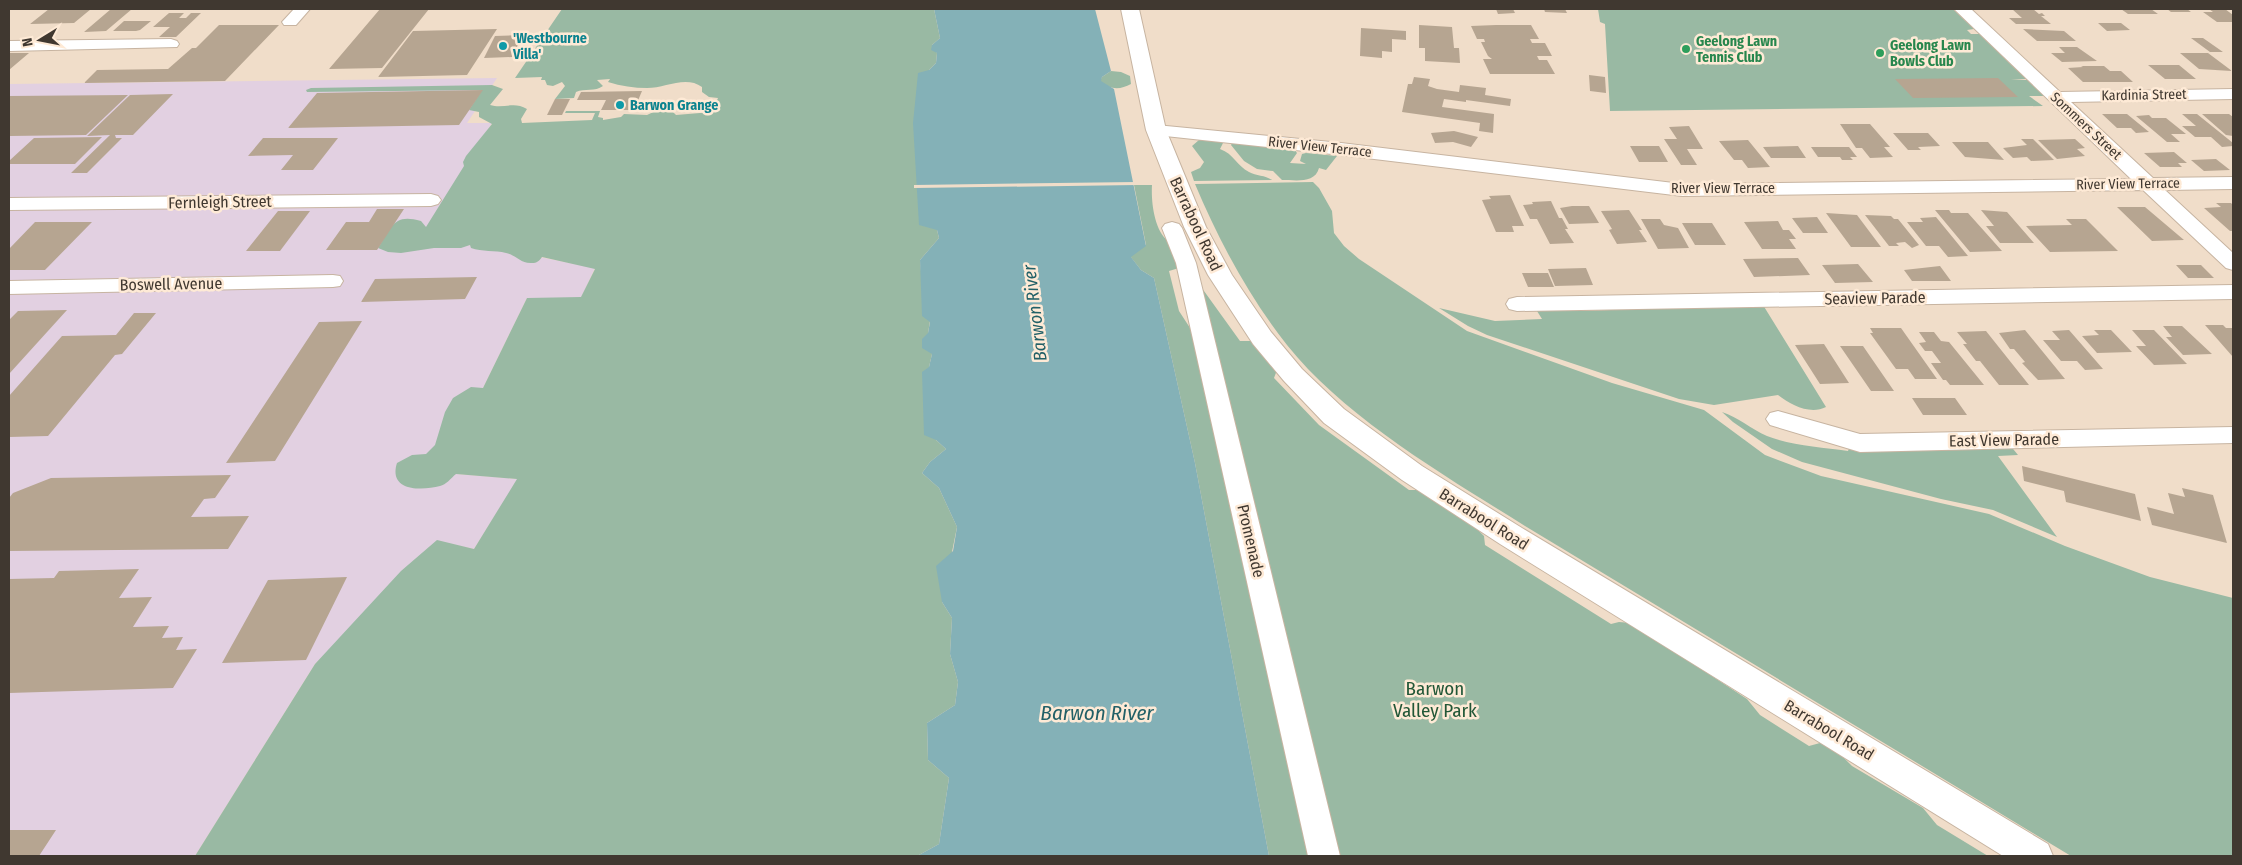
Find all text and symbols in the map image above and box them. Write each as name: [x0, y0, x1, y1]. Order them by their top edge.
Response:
north arrow: [15, 15, 65, 65]
place label: 'Westbourne Villa': [512, 30, 587, 63]
place label: Geelong Lawn Tennis Club: [1696, 33, 1777, 66]
text: N: [19, 37, 37, 48]
place label: Geelong Lawn Bowls Club: [1890, 37, 1971, 70]
marker: 'Westbourne Villa': [497, 40, 509, 52]
marker: Geelong Lawn Tennis Club: [1680, 43, 1692, 55]
marker: Geelong Lawn Bowls Club: [1874, 47, 1886, 59]
street label: Kardinia Street: [2101, 86, 2187, 104]
street label: Sommers Street: [2047, 89, 2125, 164]
place label: Barwon Grange: [630, 97, 718, 114]
marker: Barwon Grange: [614, 99, 626, 111]
street label: River View Terrace: [1267, 133, 1373, 161]
street label: Barrabool Road: [1166, 174, 1226, 274]
street label: River View Terrace: [2076, 175, 2180, 193]
street label: River View Terrace: [1671, 180, 1775, 197]
street label: Fernleigh Street: [168, 192, 273, 212]
water label: Barwon River: [1018, 263, 1052, 363]
street label: Boswell Avenue: [120, 274, 223, 294]
street label: Seaview Parade: [1824, 288, 1926, 308]
street label: East View Parade: [1949, 430, 2059, 450]
street label: Barrabool Road: [1436, 484, 1532, 554]
street label: Promenade: [1233, 503, 1269, 580]
park label: Barwon Valley Park: [1393, 677, 1477, 722]
street label: Barrabool Road: [1781, 696, 1877, 764]
water label: Barwon River: [1040, 700, 1154, 726]

